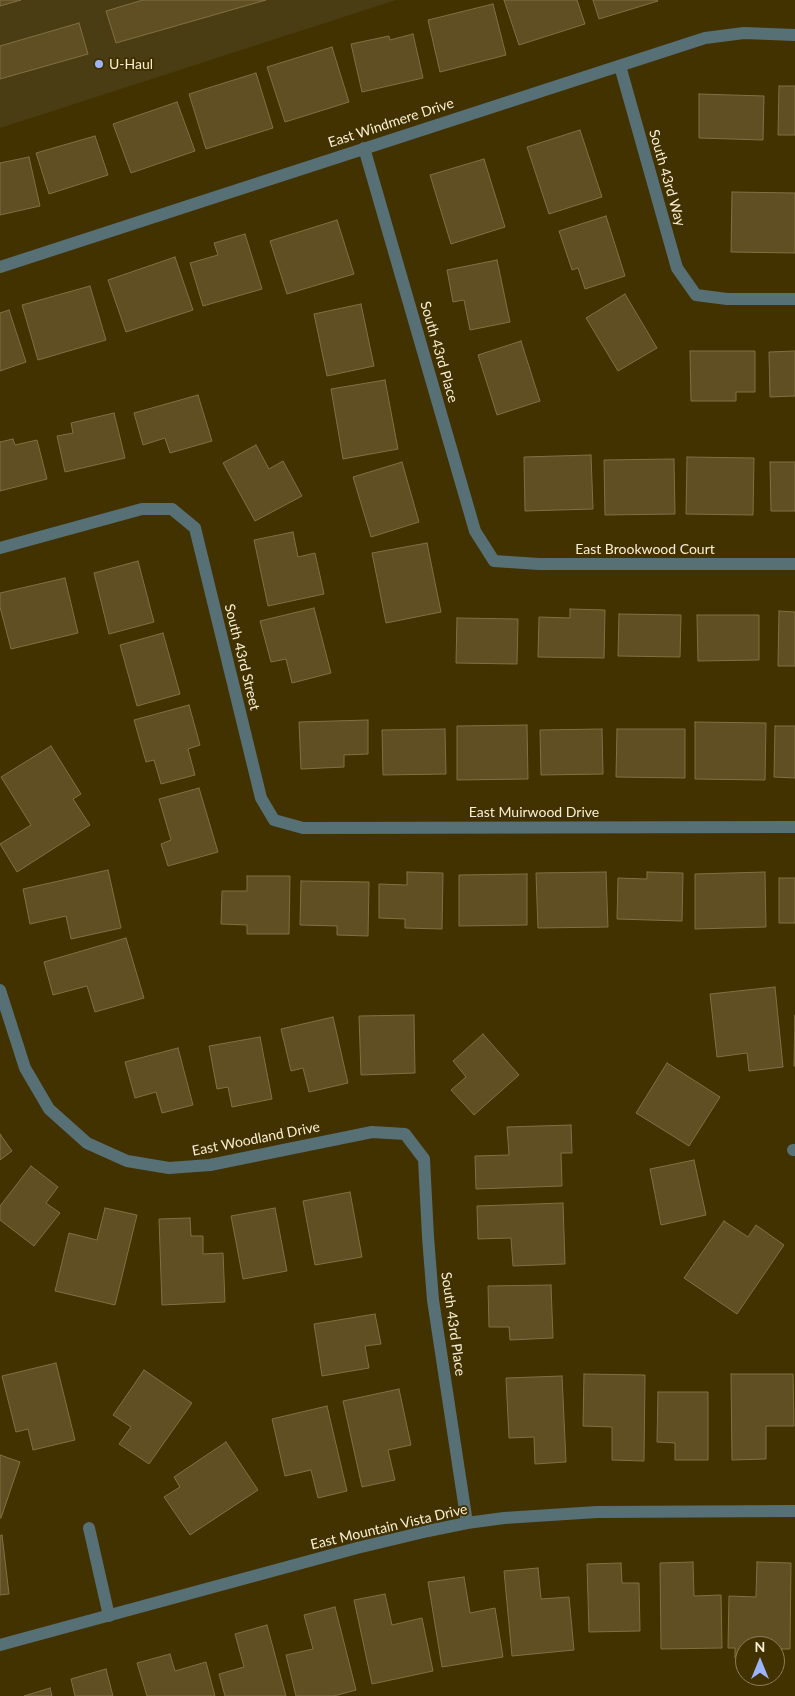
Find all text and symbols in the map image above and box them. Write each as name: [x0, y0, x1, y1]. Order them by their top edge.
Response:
place label: U-Haul: [109, 56, 153, 72]
marker: U-Haul: [93, 58, 105, 70]
street label: East Windmere Drive: [326, 95, 456, 151]
street label: South 43rd Way: [645, 128, 689, 228]
street label: South 43rd Place: [416, 299, 462, 405]
street label: East Brookwood Court: [575, 541, 715, 557]
street label: South 43rd Street: [221, 602, 263, 712]
street label: East Muirwood Drive: [469, 804, 599, 820]
street label: East Woodland Drive: [191, 1118, 321, 1160]
street label: South 43rd Place: [437, 1271, 469, 1377]
street label: East Mountain Vista Drive: [309, 1501, 469, 1553]
north arrow: [735, 1636, 785, 1686]
text: N: [755, 1638, 765, 1655]

